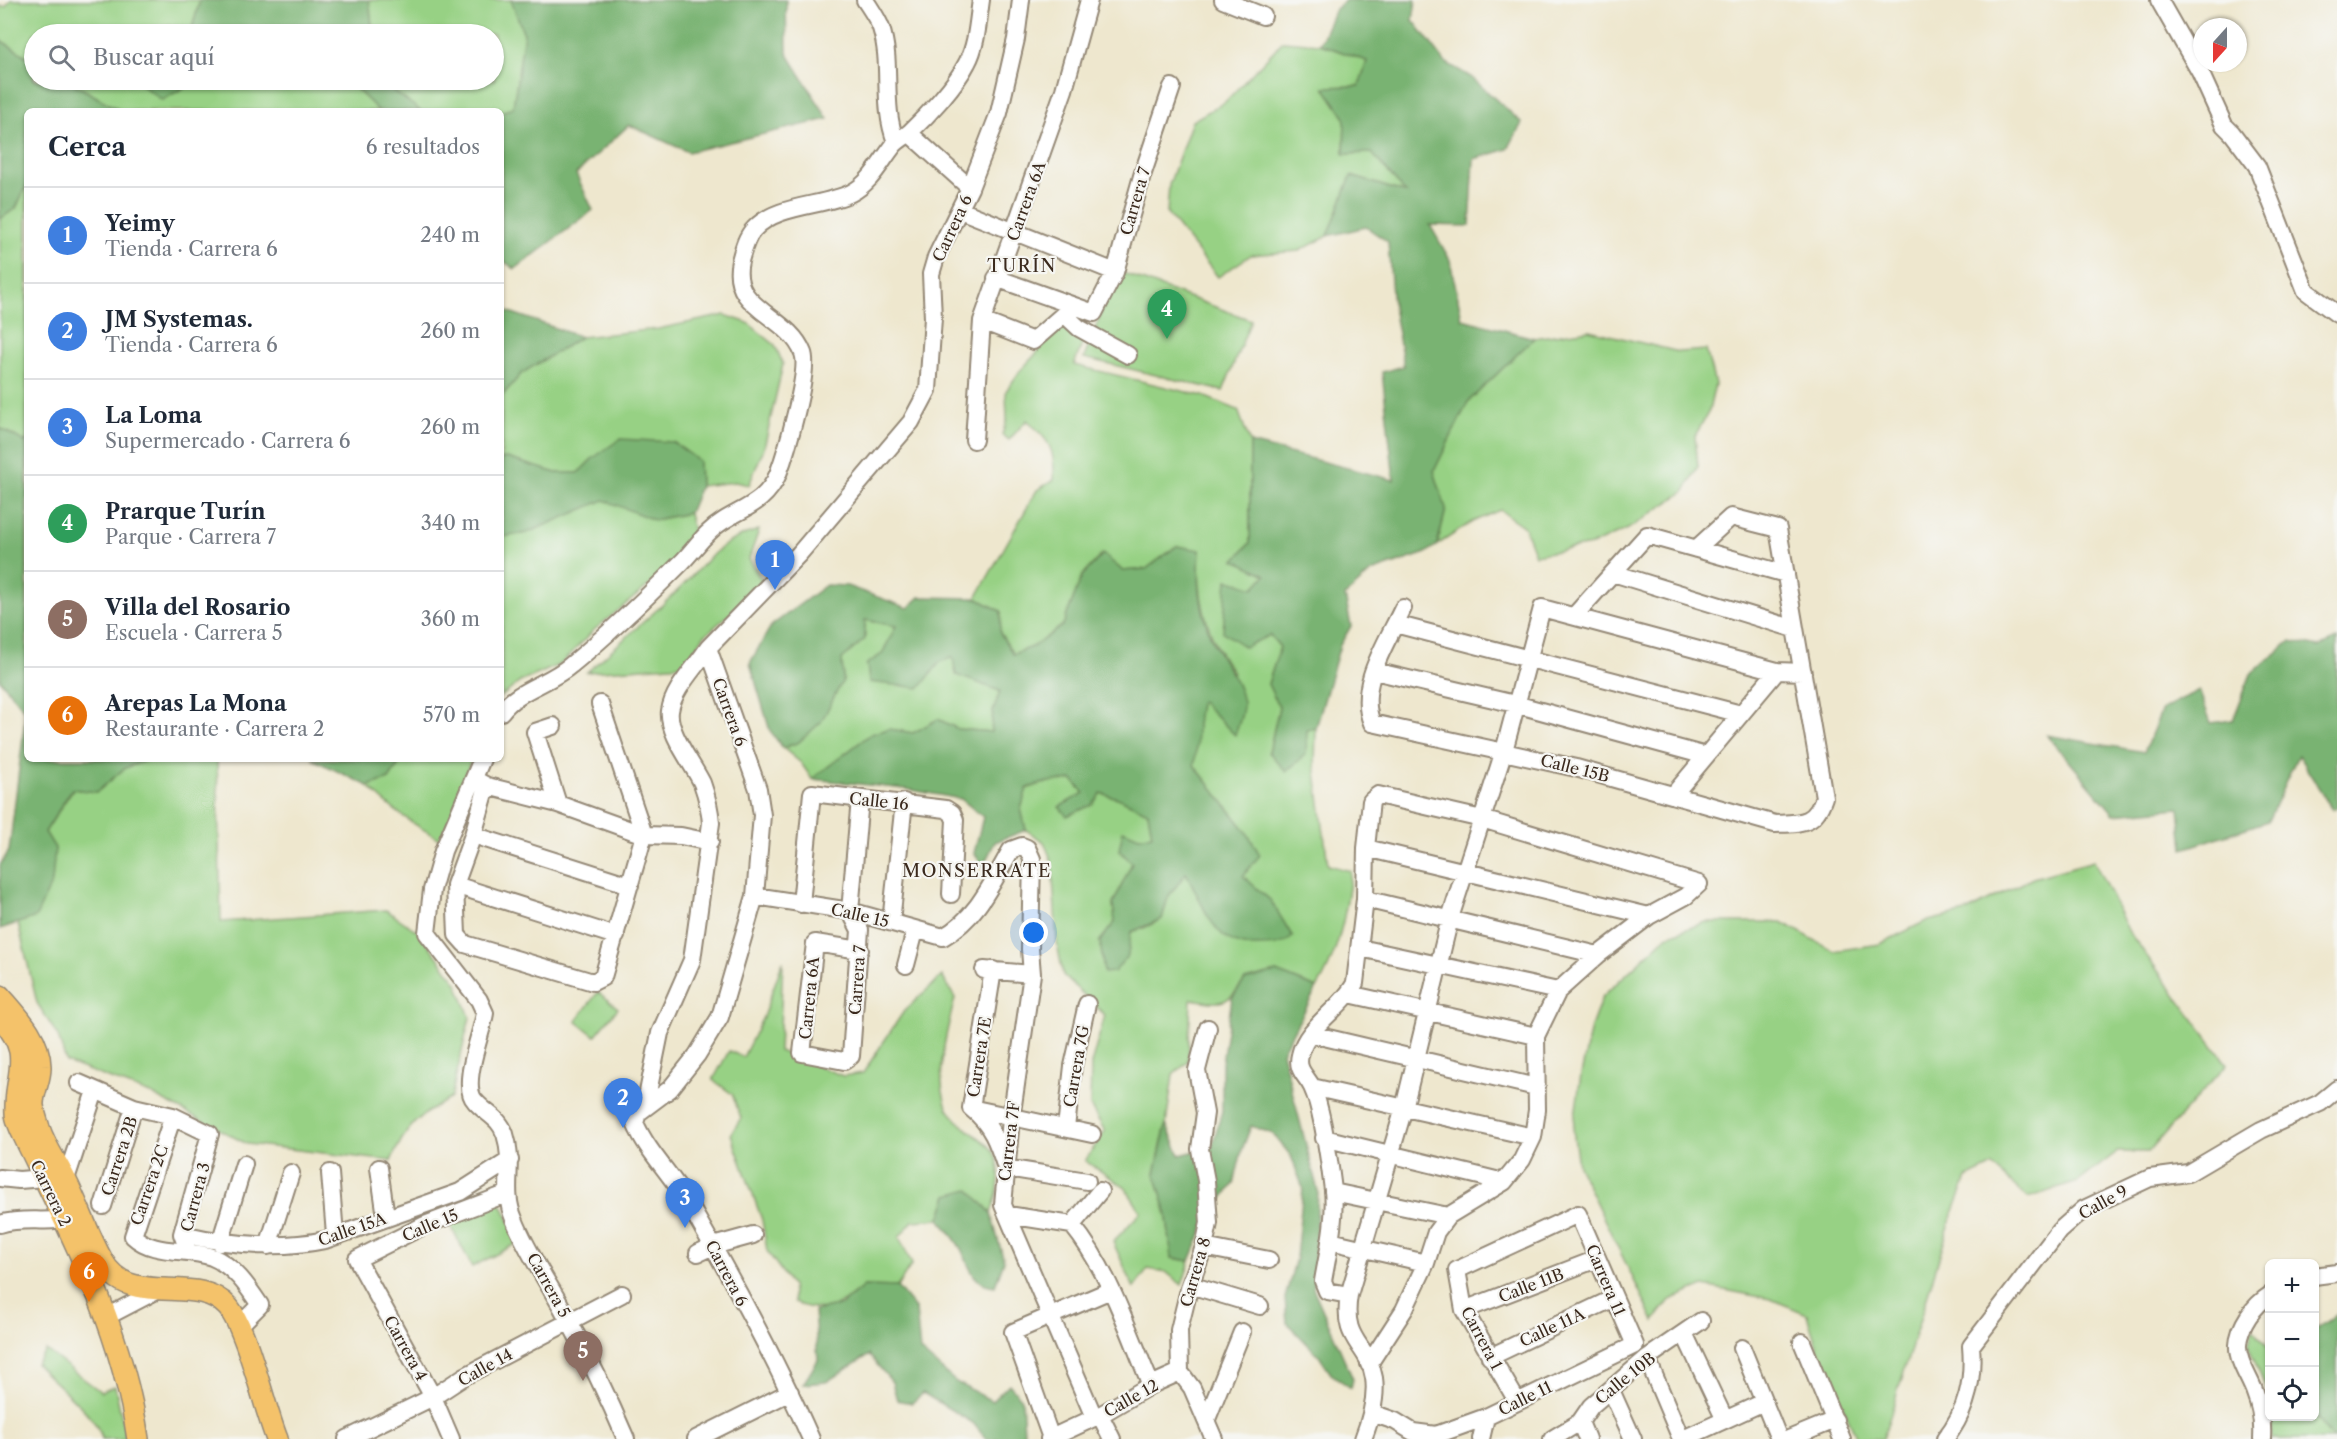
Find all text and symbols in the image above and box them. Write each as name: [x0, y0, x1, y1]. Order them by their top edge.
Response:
north arrow: [2193, 18, 2247, 72]
search box: [24, 24, 504, 90]
icon: search: [45, 41, 78, 74]
text: Buscar aquí: [93, 44, 215, 71]
text: Cerca: [48, 131, 126, 163]
text: 6 resultados: [366, 135, 480, 159]
street label: Carrera 6A: [1002, 157, 1050, 244]
street label: Carrera 7: [1116, 164, 1154, 237]
street label: Carrera 6: [928, 191, 976, 265]
text: Yeimy: [105, 210, 175, 237]
text: 1: [63, 223, 72, 247]
text: 240 m: [420, 223, 480, 247]
text: Tienda · Carrera 6: [105, 237, 278, 261]
district label: TURÍN: [987, 254, 1057, 277]
pin: 4: [1148, 290, 1186, 339]
text: JM Systemas.: [105, 306, 253, 333]
text: 2: [62, 319, 73, 343]
text: 260 m: [420, 319, 480, 343]
text: Tienda · Carrera 6: [105, 333, 278, 357]
text: La Loma: [105, 402, 202, 429]
text: 3: [62, 415, 73, 439]
text: 260 m: [420, 415, 480, 439]
text: Supermercado · Carrera 6: [105, 429, 350, 453]
text: Prarque Turín: [105, 498, 266, 525]
text: 4: [62, 511, 73, 535]
text: 340 m: [421, 511, 480, 535]
text: Parque · Carrera 7: [105, 525, 276, 549]
pin: 1: [756, 540, 794, 590]
text: Villa del Rosario: [105, 594, 291, 621]
text: 5: [62, 607, 73, 631]
text: 360 m: [421, 607, 480, 631]
text: Escuela · Carrera 5: [105, 621, 283, 645]
street label: Carrera 6: [708, 675, 752, 749]
text: Arepas La Mona: [105, 690, 287, 717]
text: 6: [62, 703, 73, 727]
text: 570 m: [423, 703, 480, 727]
text: Restaurante · Carrera 2: [105, 717, 324, 741]
street label: Calle 15B: [1539, 750, 1611, 786]
street label: Calle 16: [848, 788, 910, 814]
district label: MONSERRATE: [902, 860, 1052, 882]
street label: Calle 15: [829, 899, 891, 931]
your location: [1019, 918, 1048, 947]
street label: Carrera 7: [845, 944, 869, 1016]
street label: Carrera 6A: [795, 954, 823, 1041]
street label: Carrera 7E: [963, 1015, 995, 1099]
street label: Carrera 7G: [1059, 1023, 1093, 1109]
pin: 2: [604, 1078, 642, 1128]
street label: Carrera 7F: [994, 1100, 1024, 1182]
street label: Carrera 2B: [97, 1114, 141, 1198]
street label: Carrera 2C: [126, 1142, 172, 1228]
street label: Carrera 2: [26, 1157, 76, 1229]
street label: Carrera 3: [176, 1160, 214, 1234]
pin: 3: [666, 1178, 704, 1228]
street label: Calle 9: [2075, 1180, 2131, 1224]
street label: Calle 15: [399, 1204, 461, 1246]
street label: Calle 15A: [315, 1208, 390, 1250]
street label: Carrera 8: [1176, 1235, 1214, 1309]
street label: Carrera 6: [701, 1237, 753, 1309]
street label: Carrera 11: [1582, 1241, 1630, 1319]
street label: Carrera 5: [523, 1249, 575, 1321]
pin: 6: [70, 1252, 109, 1302]
map controls: [2265, 1259, 2319, 1421]
button: +: [2265, 1259, 2319, 1313]
street label: Calle 11B: [1496, 1263, 1566, 1307]
street label: Carrera 1: [1457, 1303, 1507, 1373]
street label: Calle 11A: [1516, 1303, 1589, 1351]
street label: Carrera 4: [380, 1312, 432, 1384]
button: −: [2265, 1313, 2319, 1367]
pin: 5: [564, 1332, 602, 1381]
street label: Calle 14: [454, 1344, 516, 1390]
street label: Calle 10B: [1591, 1348, 1659, 1408]
button: locate: [2265, 1367, 2319, 1421]
street label: Calle 12: [1100, 1375, 1162, 1421]
street label: Calle 11: [1495, 1376, 1555, 1419]

